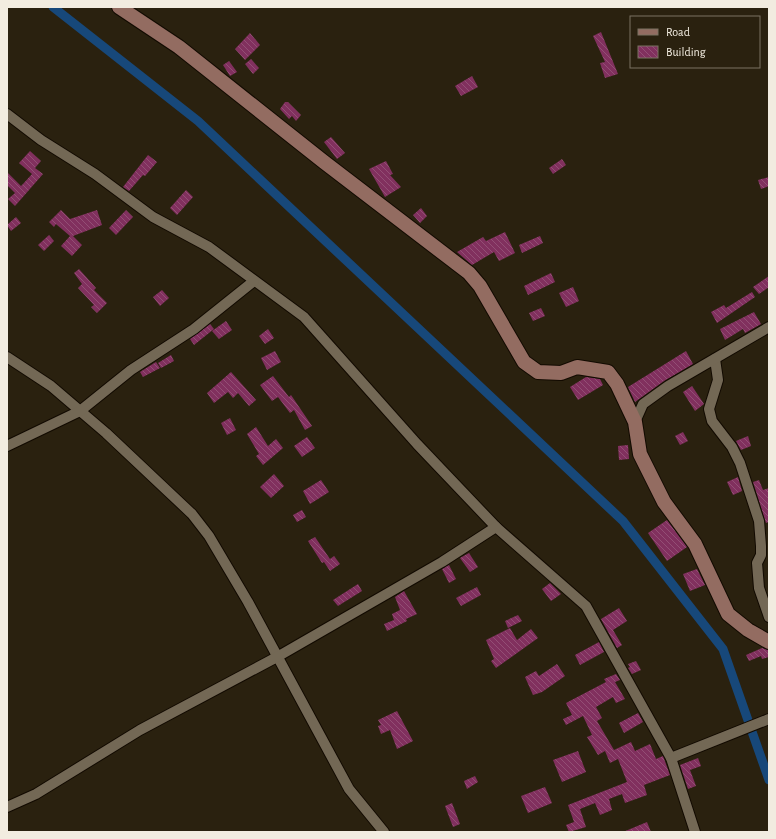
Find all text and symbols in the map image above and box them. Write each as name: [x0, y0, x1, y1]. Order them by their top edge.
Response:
legend: [630, 16, 760, 68]
text: Road: [666, 26, 690, 38]
text: Building: [666, 46, 706, 58]

